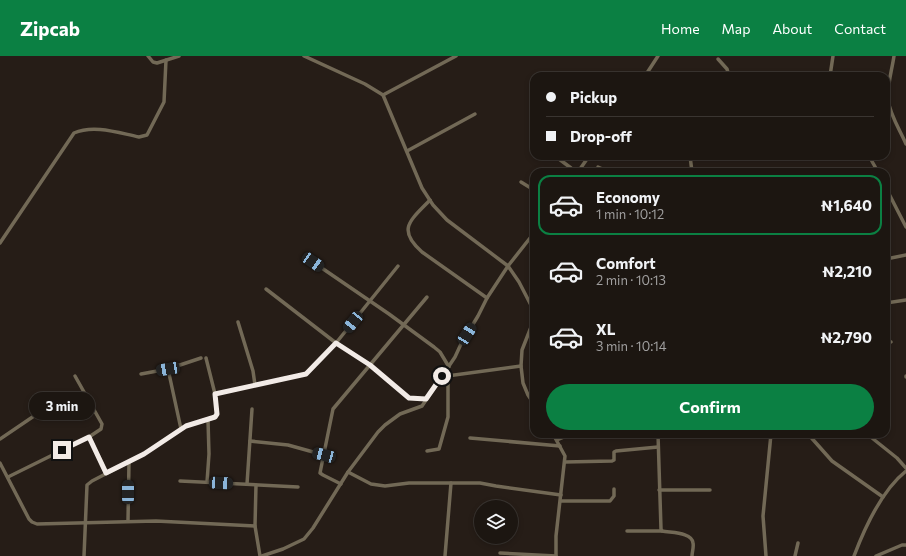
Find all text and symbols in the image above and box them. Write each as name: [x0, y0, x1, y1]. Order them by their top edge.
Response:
text: Zipcab: [20, 17, 80, 40]
text: Home: [661, 20, 700, 37]
text: Map: [722, 20, 750, 37]
text: About: [772, 20, 812, 37]
text: Contact: [834, 20, 886, 37]
text: Pickup: [570, 88, 617, 106]
text: Drop-off: [570, 127, 632, 145]
icon: car: [548, 187, 584, 223]
text: Economy: [596, 188, 660, 206]
text: ₦1,640: [821, 196, 872, 214]
text: 1 min · 10:12: [596, 206, 664, 222]
car: [300, 250, 326, 274]
icon: car: [548, 253, 584, 289]
text: Comfort: [596, 254, 656, 272]
text: ₦2,210: [822, 262, 872, 280]
text: 2 min · 10:13: [596, 272, 666, 288]
car: [341, 309, 365, 335]
icon: car: [548, 319, 584, 355]
text: XL: [596, 320, 615, 338]
car: [456, 321, 478, 347]
text: ₦2,790: [820, 328, 872, 346]
text: 3 min · 10:14: [596, 338, 667, 354]
car: [155, 361, 181, 377]
route start: [433, 367, 451, 385]
button: Confirm: [546, 384, 874, 430]
callout: 3 min: [29, 392, 95, 420]
text: 3 min: [46, 398, 78, 414]
route end: [53, 441, 71, 459]
car: [311, 446, 337, 464]
car: [209, 476, 233, 490]
car: [122, 480, 134, 504]
map controls: [474, 500, 518, 544]
button: layers: [474, 500, 518, 544]

